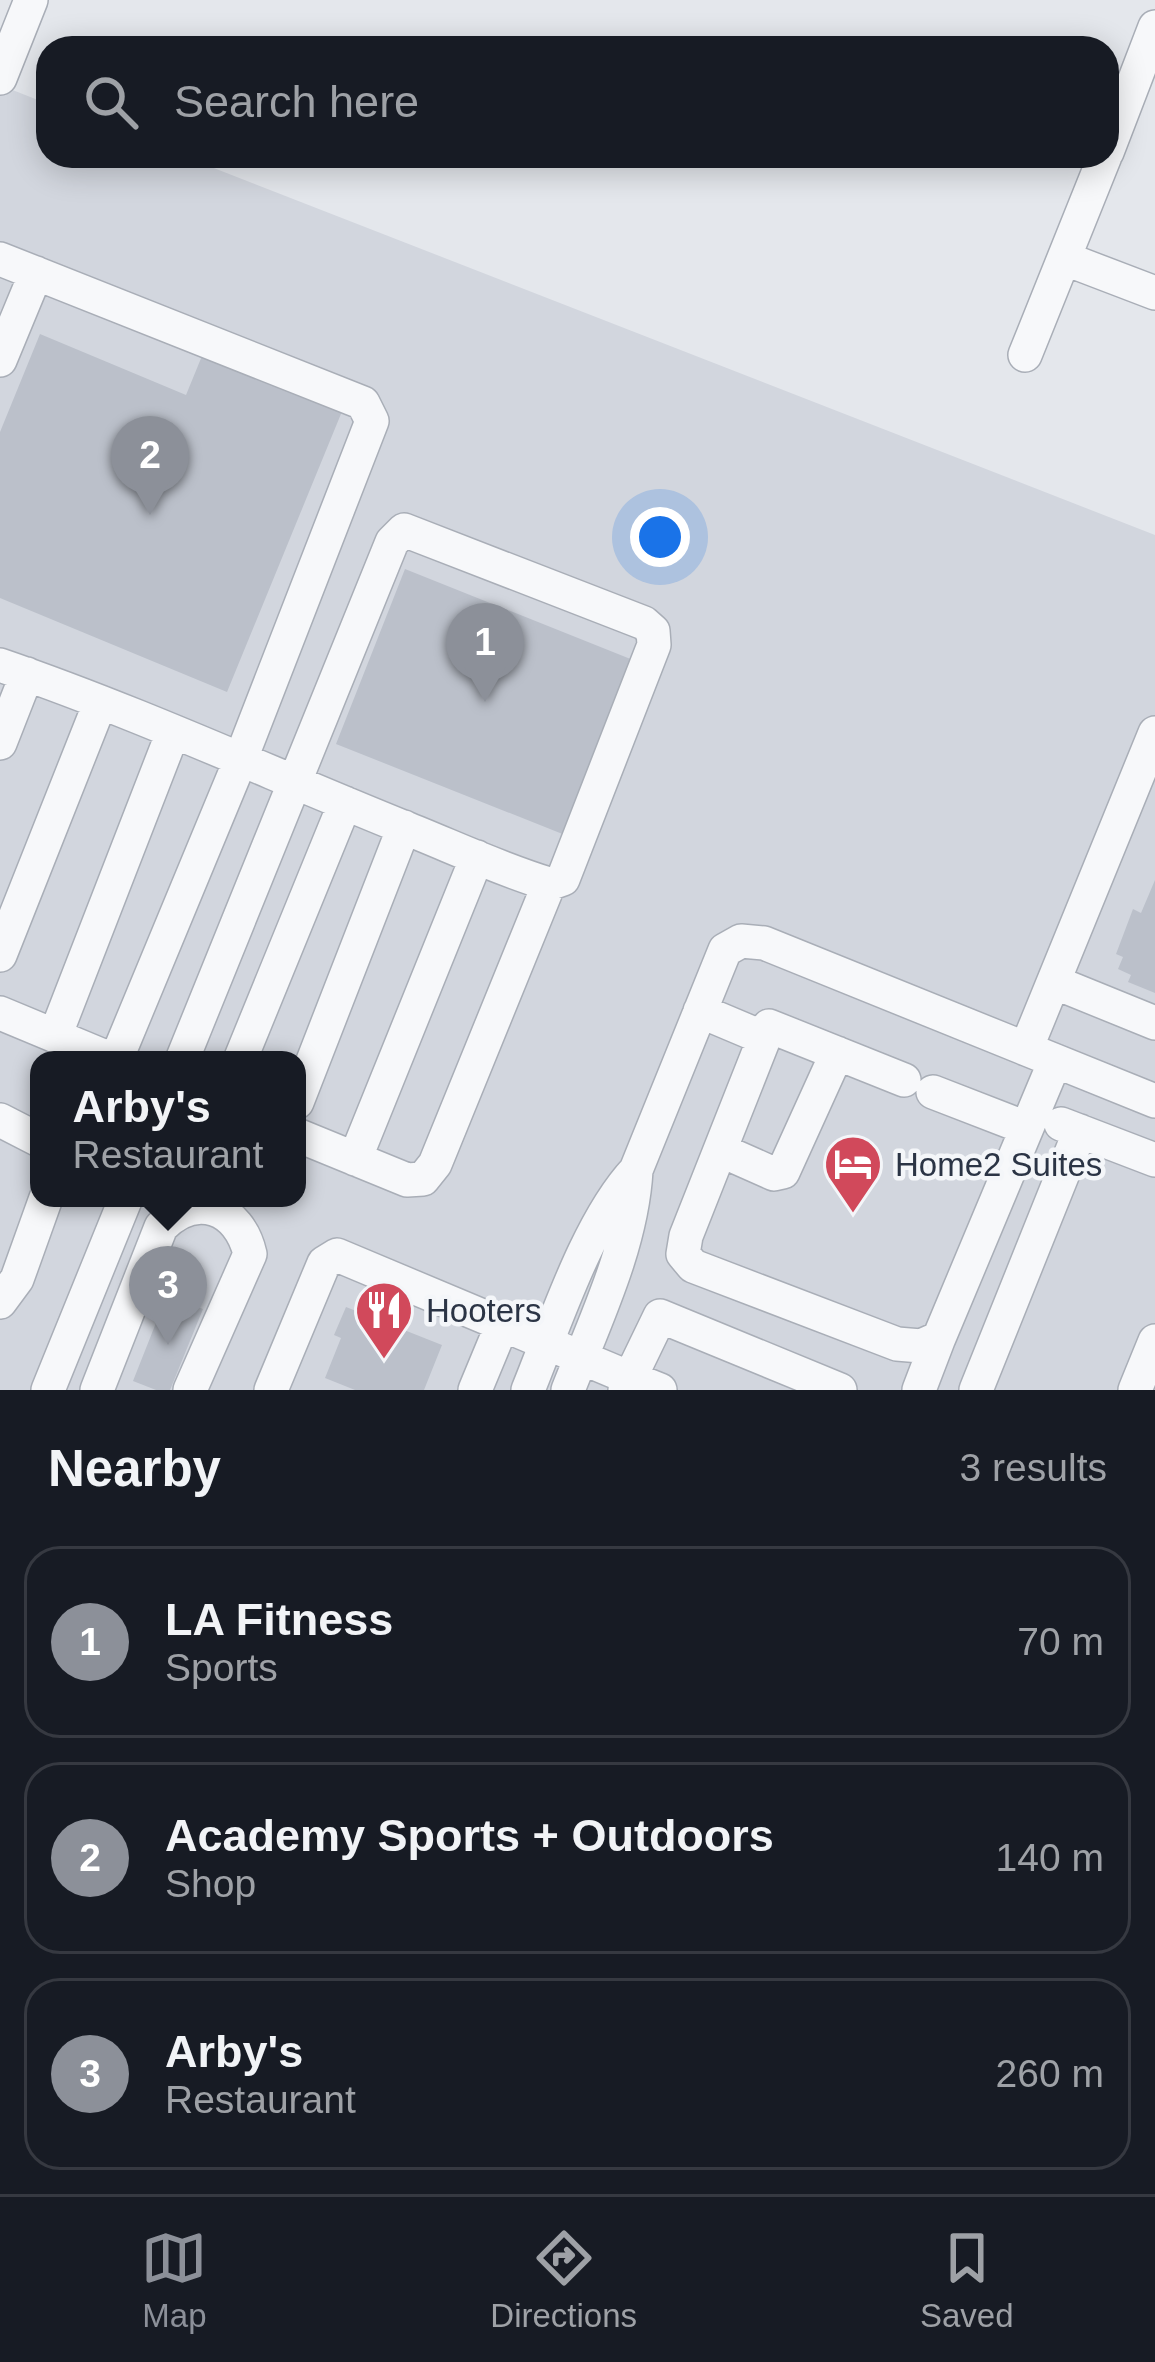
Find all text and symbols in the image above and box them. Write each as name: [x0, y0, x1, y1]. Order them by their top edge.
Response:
search box: [36, 36, 1119, 168]
icon: search: [78, 69, 144, 135]
text: Search here: [174, 76, 419, 127]
pin: 2: [111, 416, 189, 515]
your location: [630, 507, 690, 567]
pin: 1: [446, 603, 524, 702]
popup: [30, 1051, 306, 1207]
text: Arby's: [73, 1081, 211, 1132]
text: Restaurant: [73, 1133, 263, 1176]
hotel icon: Home2 Suites: [822, 1133, 884, 1215]
place label: Home2 Suites: [895, 1146, 1102, 1183]
pin: 3: [129, 1246, 207, 1345]
restaurant icon: Hooters: [353, 1279, 415, 1361]
place label: Hooters: [426, 1292, 542, 1329]
text: Nearby: [48, 1440, 221, 1497]
text: 3 results: [960, 1446, 1107, 1489]
text: LA Fitness: [165, 1594, 393, 1645]
text: 1: [79, 1620, 101, 1663]
text: 70 m: [1017, 1620, 1104, 1663]
text: Sports: [165, 1646, 278, 1689]
text: Academy Sports + Outdoors: [165, 1810, 774, 1861]
text: 2: [79, 1836, 101, 1879]
text: 140 m: [996, 1836, 1104, 1879]
text: Shop: [165, 1862, 256, 1905]
text: Arby's: [165, 2026, 303, 2077]
text: 3: [79, 2052, 101, 2095]
text: 260 m: [996, 2052, 1104, 2095]
text: Restaurant: [165, 2078, 356, 2121]
tab: Map: [141, 2225, 207, 2335]
tab: Directions: [490, 2225, 637, 2335]
tab: Saved: [920, 2225, 1014, 2335]

